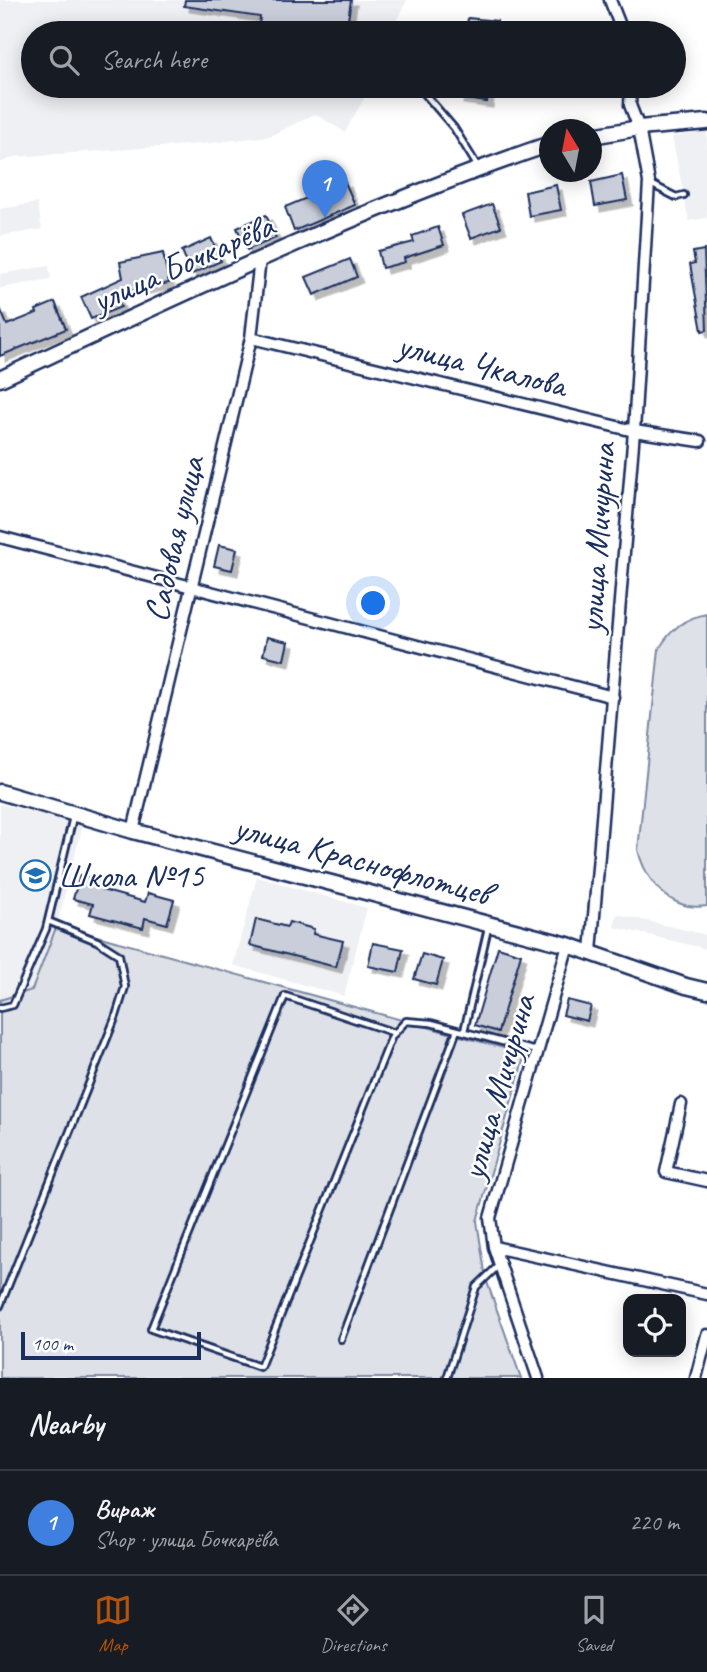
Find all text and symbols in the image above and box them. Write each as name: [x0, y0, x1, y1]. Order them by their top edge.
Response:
search box: [21, 21, 686, 98]
icon: search: [45, 41, 83, 79]
text: Search here: [101, 43, 207, 76]
north arrow: [539, 119, 602, 182]
pin: 1: [302, 160, 348, 218]
street label: улица Бочкарёва: [83, 202, 284, 324]
street label: улица Чкалова: [391, 322, 573, 408]
street label: улица Мичурина: [568, 439, 626, 637]
street label: Садовая улица: [133, 449, 215, 626]
your location: [356, 586, 390, 620]
street label: улица Краснофлотцев: [227, 804, 503, 918]
place label: Школа №15: [58, 853, 206, 898]
school or university icon: Школа №15: [18, 858, 52, 892]
street label: улица Мичурина: [450, 987, 547, 1187]
map controls: [623, 1294, 686, 1357]
button: locate: [623, 1294, 686, 1357]
scale bar: [21, 1329, 201, 1361]
text: 100 m: [32, 1332, 73, 1356]
text: Nearby: [28, 1405, 104, 1443]
text: Вираж: [95, 1492, 154, 1525]
text: 1: [46, 1508, 56, 1537]
text: 220 m: [630, 1508, 679, 1537]
text: Shop · улица Бочкарёва: [95, 1525, 277, 1554]
tab: Map: [94, 1591, 132, 1657]
tab: Directions: [320, 1591, 387, 1657]
tab: Saved: [575, 1591, 613, 1657]

